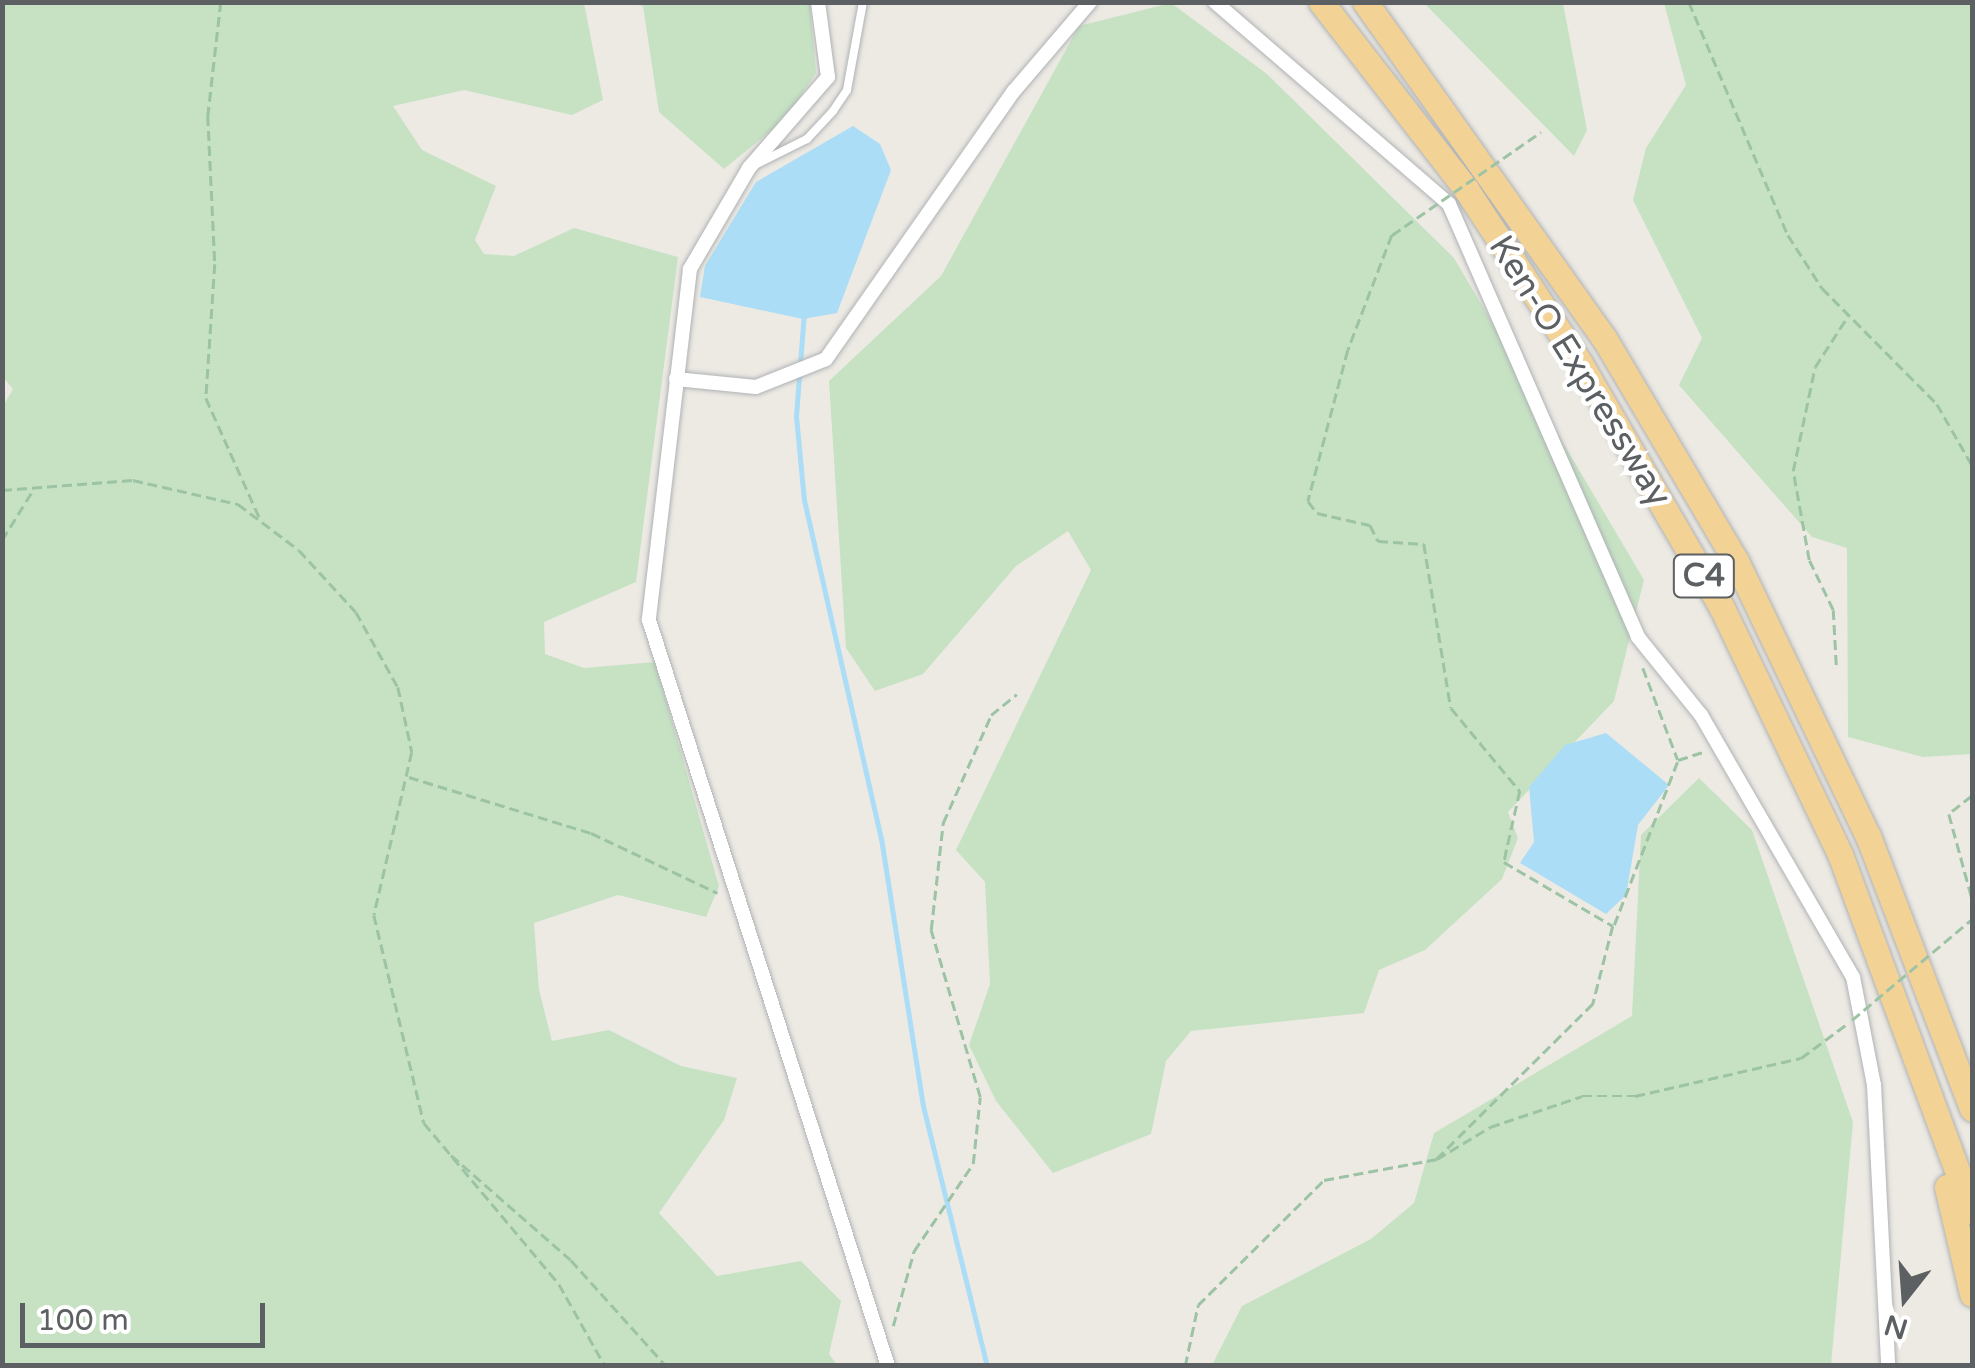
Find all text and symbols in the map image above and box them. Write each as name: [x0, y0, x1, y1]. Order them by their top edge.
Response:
street label: Ken-O Expressway: [1480, 228, 1680, 514]
road number: C4: [1672, 549, 1736, 603]
north arrow: [1855, 1248, 1955, 1348]
scale bar: [25, 1283, 270, 1345]
text: 100 m: [37, 1302, 129, 1339]
text: N: [1881, 1307, 1912, 1346]

